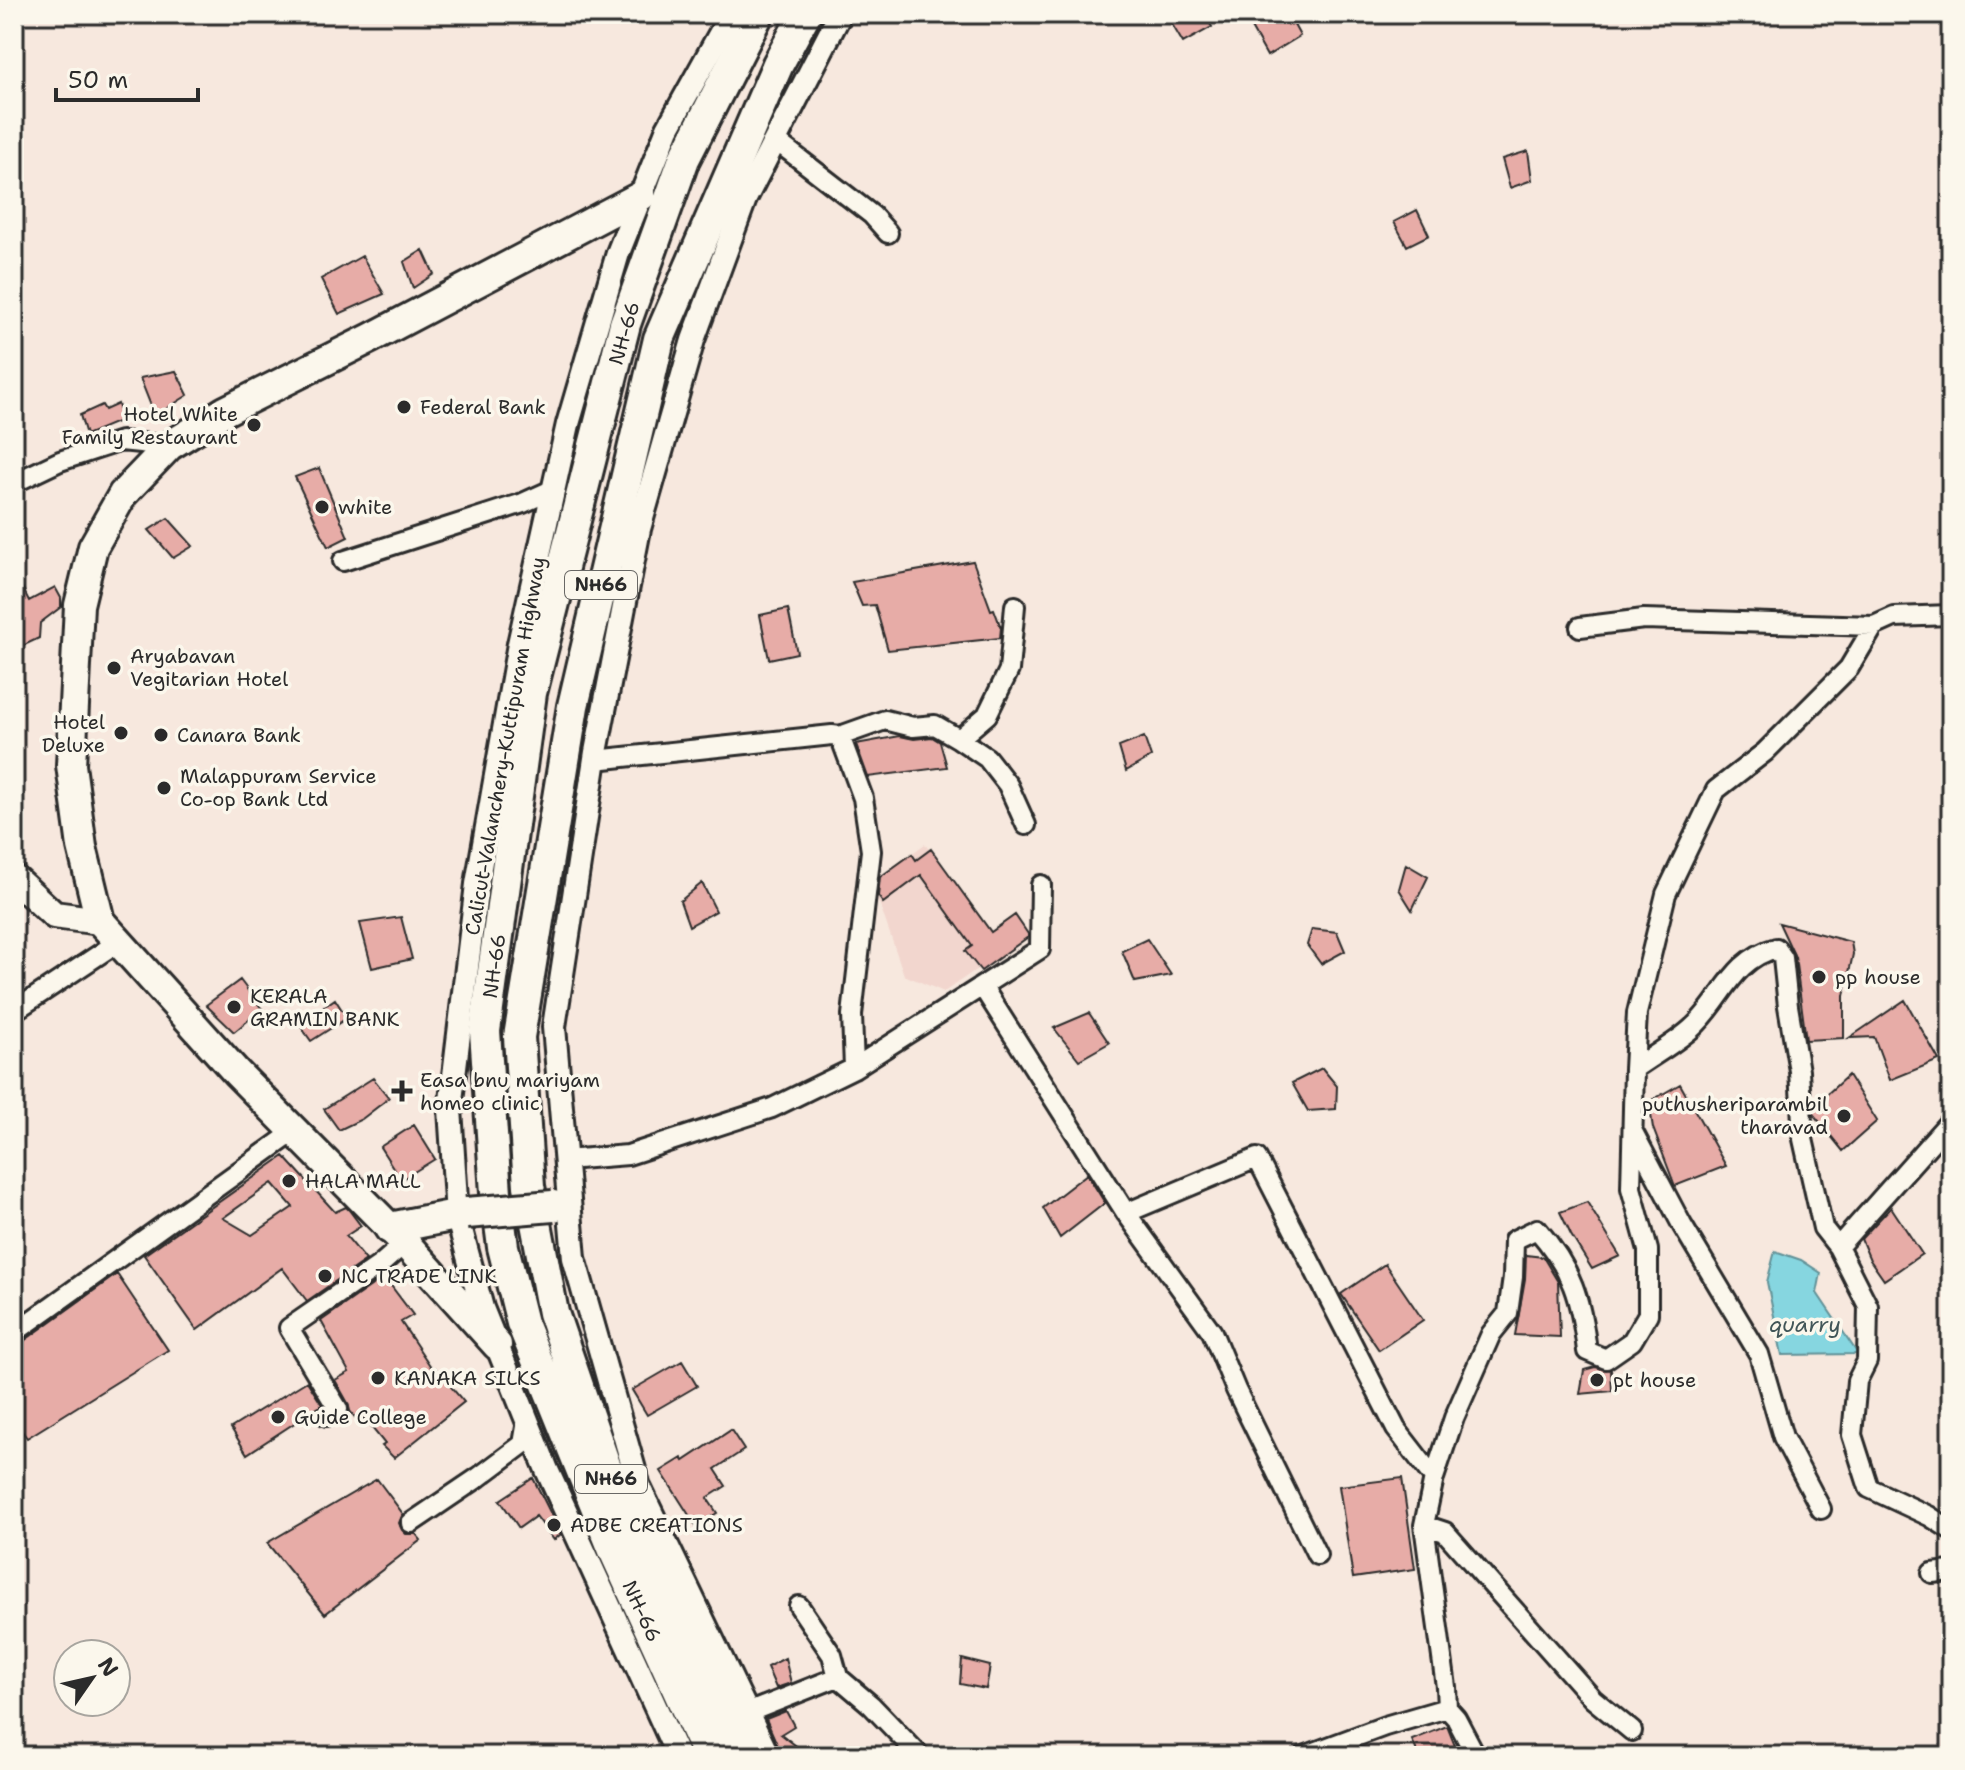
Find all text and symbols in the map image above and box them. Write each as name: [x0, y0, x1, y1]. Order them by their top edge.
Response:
scale bar: [56, 52, 198, 102]
text: 50 m: [68, 64, 128, 96]
street label: NH-66: [603, 298, 645, 368]
place label: Federal Bank: [420, 394, 546, 420]
marker: Federal Bank: [395, 398, 413, 416]
place label: Hotel White Family Restaurant: [62, 401, 238, 450]
marker: Hotel White Family Restaurant: [245, 416, 263, 434]
place label: white: [338, 494, 392, 520]
marker: white: [313, 498, 331, 516]
street label: Calicut-Valanchery-Kuttipuram Highway: [459, 555, 551, 937]
road number: NH66: [565, 571, 637, 599]
place label: Aryabavan Vegitarian Hotel: [130, 643, 288, 692]
marker: Aryabavan Vegitarian Hotel: [105, 659, 123, 677]
place label: Hotel Deluxe: [42, 709, 105, 758]
place label: Canara Bank: [177, 722, 301, 748]
marker: Hotel Deluxe: [112, 724, 130, 742]
marker: Canara Bank: [152, 726, 170, 744]
place label: Malappuram Service Co-op Bank Ltd: [180, 763, 377, 812]
marker: Malappuram Service Co-op Bank Ltd: [155, 779, 173, 797]
street label: NH-66: [477, 932, 511, 1000]
place label: pp house: [1835, 964, 1921, 990]
marker: pp house: [1810, 968, 1828, 986]
place label: KERALA GRAMIN BANK: [250, 983, 400, 1032]
marker: KERALA GRAMIN BANK: [225, 998, 243, 1016]
place label: Easa bnu mariyam homeo clinic: [420, 1067, 600, 1116]
marker: Easa bnu mariyam homeo clinic: [391, 1080, 413, 1102]
place label: puthusheriparambil tharavad: [1642, 1091, 1828, 1140]
marker: puthusheriparambil tharavad: [1835, 1107, 1853, 1125]
place label: HALA MALL: [305, 1168, 421, 1194]
marker: HALA MALL: [280, 1172, 298, 1190]
place label: NC TRADE LINK: [341, 1263, 497, 1289]
marker: NC TRADE LINK: [316, 1267, 334, 1285]
water label: quarry: [1769, 1310, 1841, 1339]
place label: KANAKA SILKS: [394, 1365, 541, 1391]
place label: pt house: [1613, 1367, 1696, 1393]
marker: KANAKA SILKS: [369, 1369, 387, 1387]
marker: pt house: [1588, 1371, 1606, 1389]
place label: Guide College: [294, 1404, 427, 1430]
marker: Guide College: [269, 1408, 287, 1426]
road number: NH66: [575, 1465, 647, 1493]
place label: ADBE CREATIONS: [570, 1512, 743, 1538]
marker: ADBE CREATIONS: [545, 1516, 563, 1534]
street label: NH-66: [616, 1576, 668, 1646]
north arrow: [52, 1638, 132, 1718]
text: N: [91, 1652, 125, 1682]

